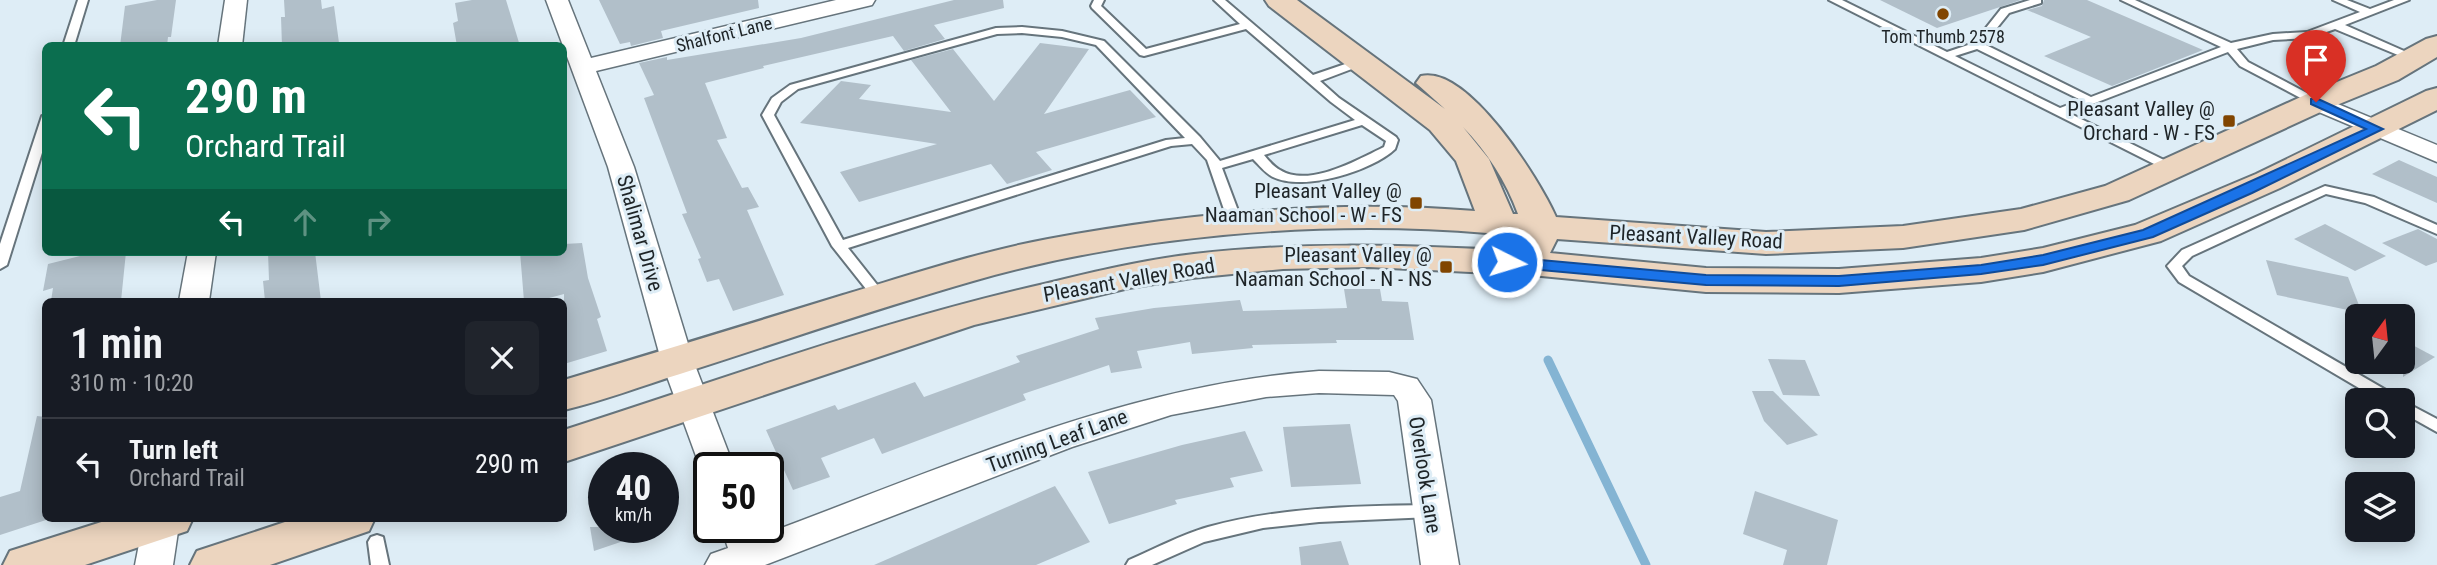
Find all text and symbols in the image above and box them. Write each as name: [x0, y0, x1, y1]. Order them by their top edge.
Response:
marker: Tom Thumb 2578: [1935, 6, 1951, 22]
street label: Shalfont Lane: [674, 12, 774, 56]
place label: Tom Thumb 2578: [1881, 26, 2005, 47]
pin: [2286, 30, 2346, 102]
icon: arrive: [2297, 41, 2335, 79]
text: 290 m: [185, 68, 307, 125]
icon: left: [70, 70, 161, 161]
place label: Pleasant Valley @ Orchard - W - FS: [2067, 97, 2215, 145]
marker: Pleasant Valley @ Orchard - W - FS: [2221, 113, 2237, 129]
text: Orchard Trail: [185, 127, 346, 165]
street label: Shalimar Drive: [612, 172, 668, 294]
place label: Pleasant Valley @ Naaman School - W - FS: [1205, 179, 1402, 227]
marker: Pleasant Valley @ Naaman School - W - FS: [1408, 195, 1424, 211]
icon: left: [213, 203, 251, 241]
icon: ahead: [286, 203, 324, 241]
icon: right: [359, 203, 397, 241]
street label: Pleasant Valley Road: [1609, 220, 1783, 254]
position arrow: [1470, 225, 1544, 299]
place label: Pleasant Valley @ Naaman School - N - NS: [1235, 243, 1432, 291]
street label: Pleasant Valley Road: [1041, 253, 1217, 307]
marker: Pleasant Valley @ Naaman School - N - NS: [1438, 259, 1454, 275]
north arrow: [2345, 304, 2415, 374]
map controls: [2345, 304, 2415, 542]
text: 1 min: [70, 319, 163, 368]
button: close: [465, 321, 539, 395]
text: 310 m · 10:20: [70, 370, 194, 397]
button: search: [2345, 388, 2415, 458]
street label: Turning Leaf Lane: [983, 404, 1131, 478]
street label: Overlook Lane: [1404, 415, 1446, 535]
text: Turn left: [129, 435, 218, 465]
icon: left: [70, 445, 108, 483]
text: 290 m: [475, 449, 539, 479]
speed limit sign: 50: [693, 452, 784, 543]
text: Orchard Trail: [129, 465, 245, 492]
text: 40: [616, 468, 651, 509]
button: layers: [2345, 472, 2415, 542]
text: km/h: [615, 504, 652, 525]

